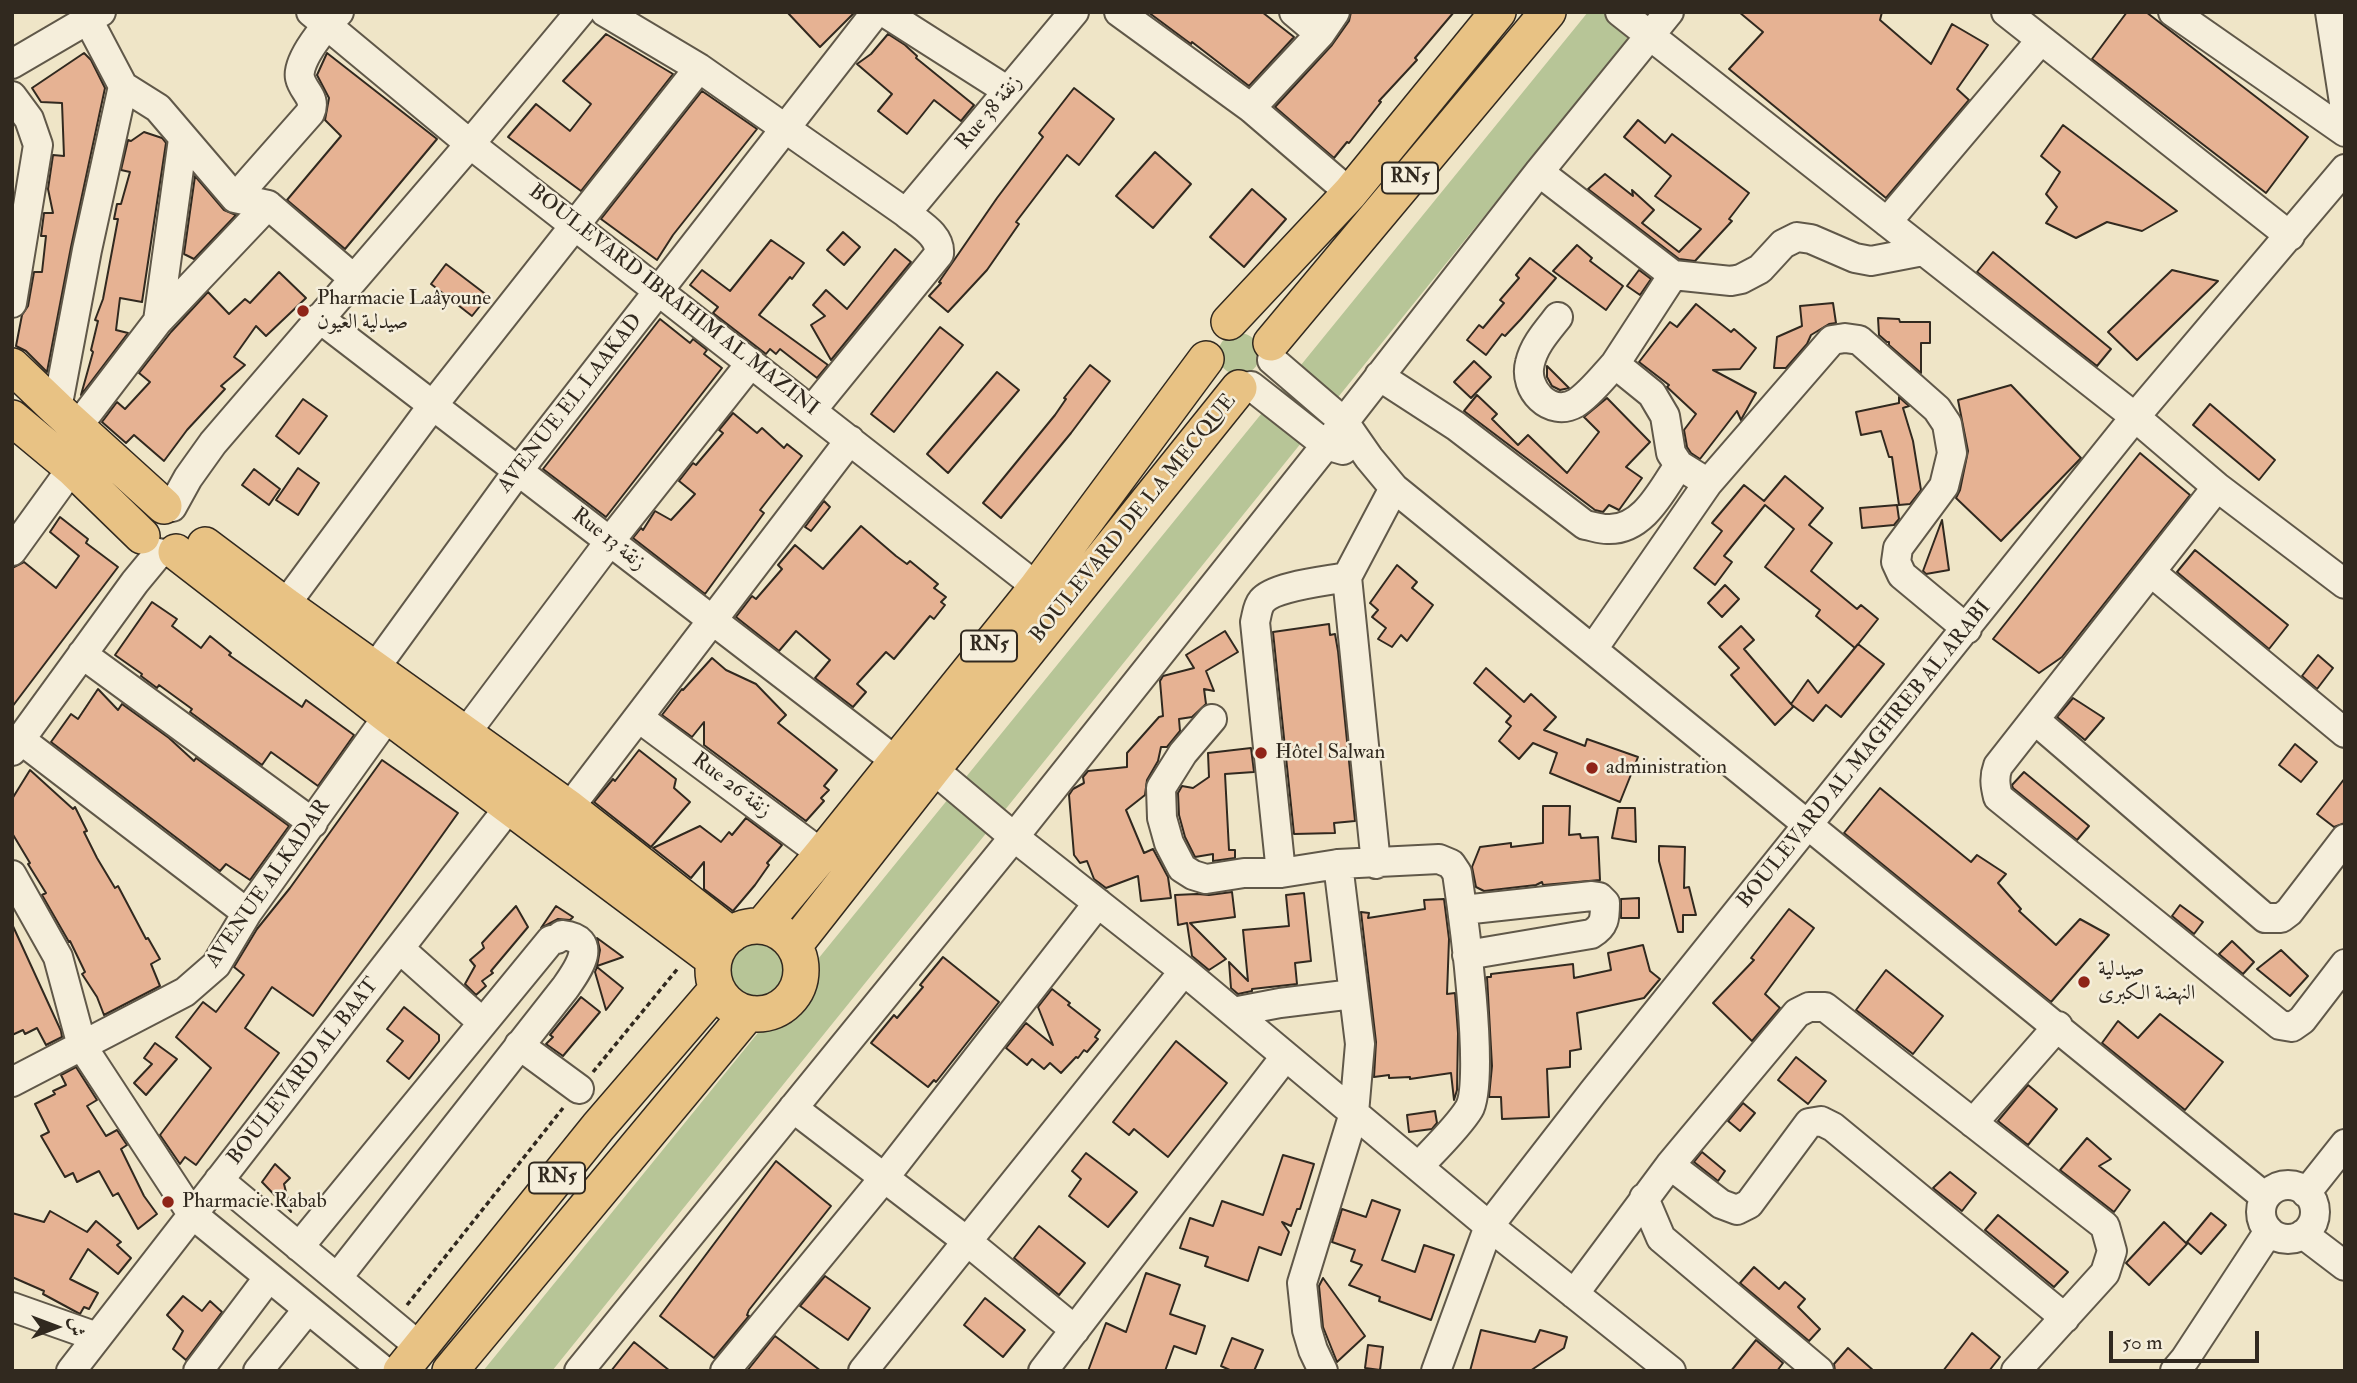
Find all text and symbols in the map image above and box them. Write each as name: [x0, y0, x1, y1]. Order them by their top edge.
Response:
street label: Rue 38 زنقة: [952, 71, 1028, 155]
road number: RN5: [1382, 162, 1438, 194]
street label: BOULEVARD IBRAHIM AL MAZINI: [523, 180, 823, 422]
place label: Pharmacie Laâyoune صيدلية العيون: [317, 286, 491, 336]
marker: Pharmacie Laâyoune صيدلية العيون: [295, 303, 311, 319]
street label: AVENUE EL LAAKAD: [493, 310, 649, 498]
street label: BOULEVARD DE LA MECQUE: [1026, 389, 1242, 649]
street label: Rue 13 زنقة: [566, 503, 650, 577]
street label: BOULEVARD AL MAGHREB AL ARABI: [1733, 596, 1997, 914]
road number: RN5: [961, 631, 1017, 662]
place label: Hôtel Salwan: [1275, 740, 1385, 766]
marker: Hôtel Salwan: [1253, 745, 1269, 761]
street label: Rue 26 زنقة: [686, 748, 776, 824]
place label: administration: [1606, 755, 1727, 781]
marker: administration: [1584, 760, 1600, 776]
street label: AVENUE ALKADAR: [201, 795, 337, 973]
place label: صيدلية النهضة الكبرى: [2098, 957, 2195, 1007]
street label: BOULEVARD AL BAAT: [223, 973, 385, 1171]
marker: صيدلية النهضة الكبرى: [2076, 974, 2092, 990]
road number: RN5: [529, 1162, 585, 1194]
place label: Pharmacie Rabab: [182, 1189, 327, 1215]
marker: Pharmacie Rabab: [160, 1194, 176, 1210]
north arrow: [21, 1292, 91, 1362]
scale bar: [2112, 1316, 2262, 1360]
text: ش: [65, 1318, 89, 1336]
text: 50 m: [2122, 1329, 2163, 1356]

